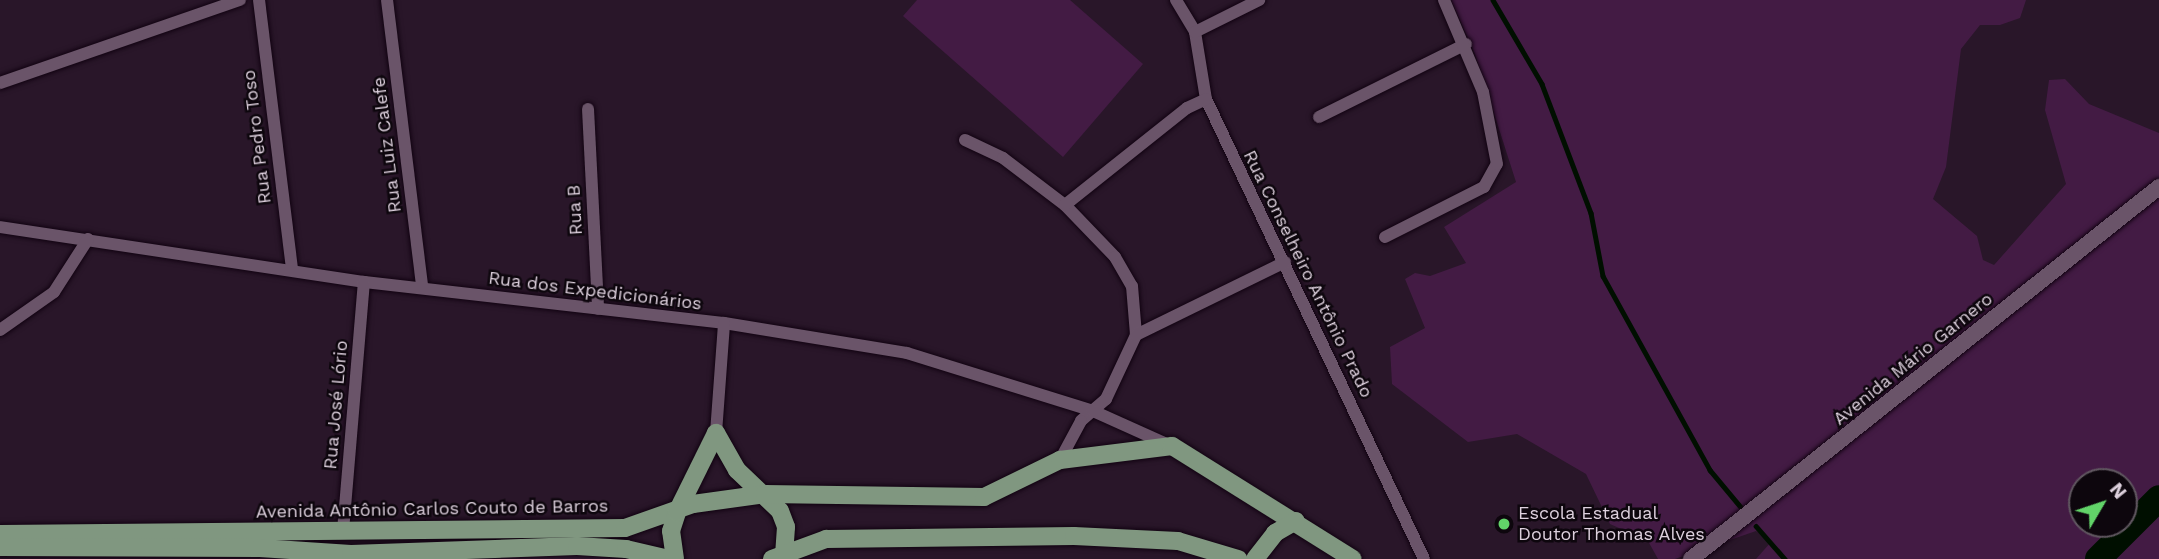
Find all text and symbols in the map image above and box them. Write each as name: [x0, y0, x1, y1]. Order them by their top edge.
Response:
street label: Rua Pedro Toso: [238, 68, 276, 206]
street label: Rua Luiz Calefe: [368, 76, 406, 214]
street label: Rua Conselheiro Antônio Prado: [1238, 146, 1378, 402]
street label: Rua B: [563, 184, 587, 236]
street label: Rua dos Expedicionários: [487, 267, 703, 315]
street label: Avenida Mário Garnero: [1829, 288, 1997, 430]
street label: Rua José Lório: [320, 339, 352, 471]
north arrow: [2068, 468, 2138, 538]
text: N: [2105, 478, 2132, 503]
street label: Avenida Antônio Carlos Couto de Barros: [255, 495, 609, 523]
place label: Escola Estadual Doutor Thomas Alves: [1518, 503, 1706, 546]
marker: Escola Estadual Doutor Thomas Alves: [1496, 516, 1512, 532]

